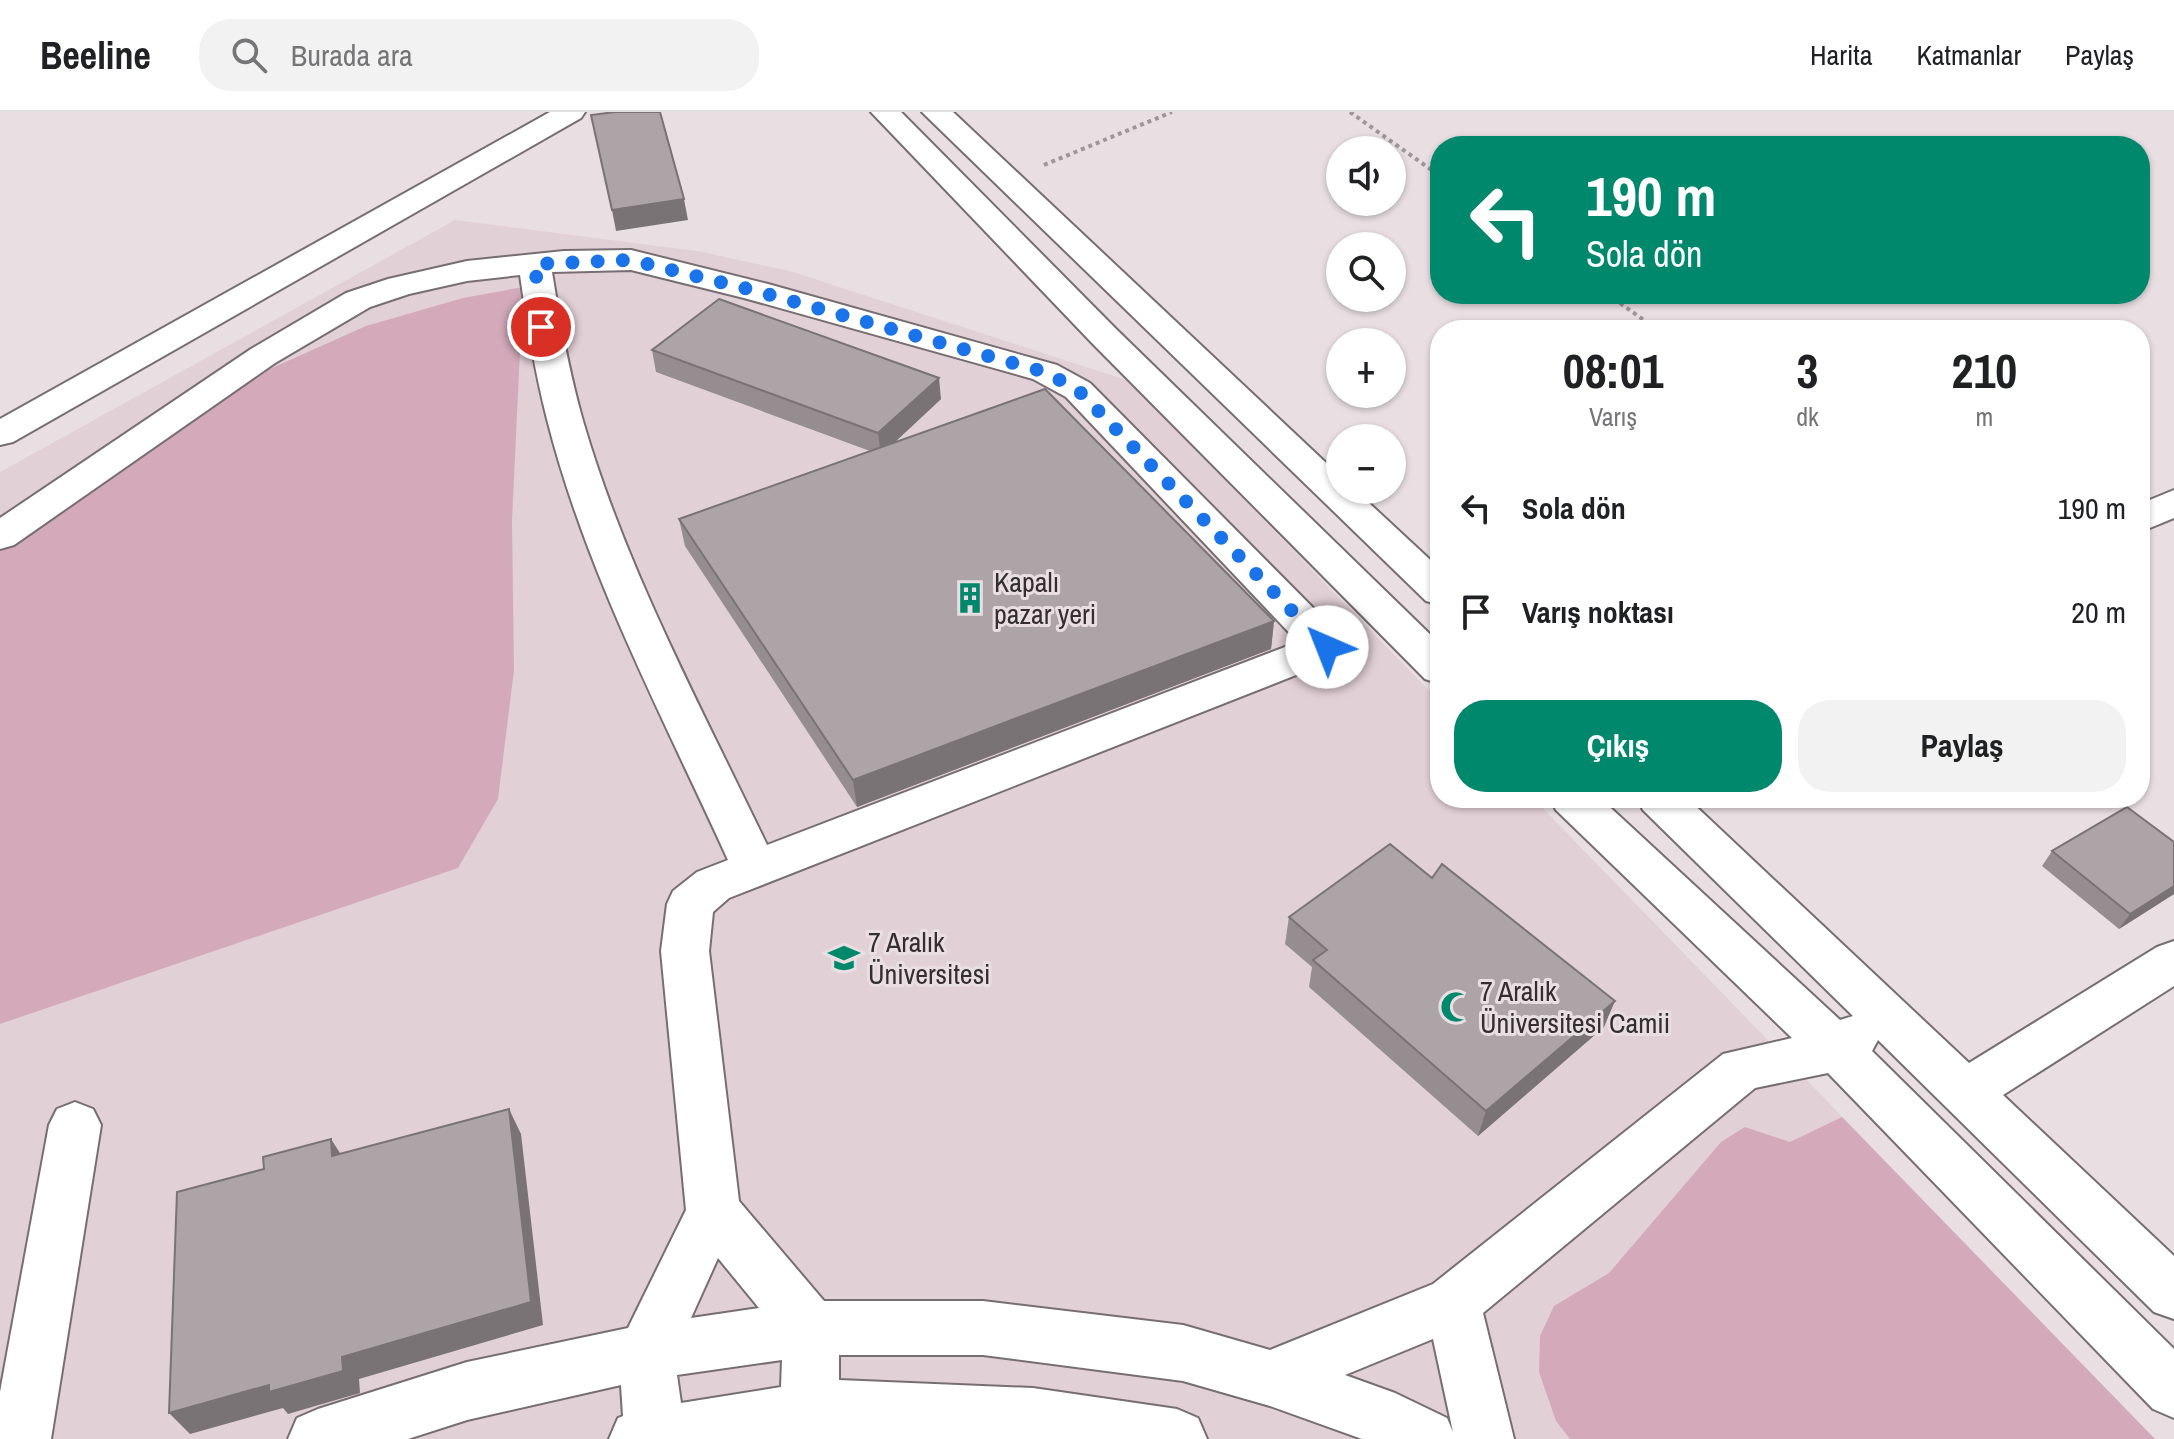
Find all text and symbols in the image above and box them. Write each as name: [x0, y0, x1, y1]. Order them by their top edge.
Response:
search box: [199, 19, 759, 91]
text: Beeline: [40, 30, 151, 81]
icon: search: [227, 33, 271, 77]
text: Burada ara: [291, 35, 413, 75]
text: Harita: [1810, 36, 1872, 74]
text: Katmanlar: [1916, 36, 2021, 74]
text: Paylaş: [2065, 36, 2134, 74]
map controls: [1326, 136, 1406, 504]
button: sound: [1326, 136, 1406, 216]
text: 190 m: [1586, 158, 1716, 233]
icon: left: [1454, 168, 1558, 272]
text: Sola dön: [1586, 230, 1703, 278]
button: search: [1326, 232, 1406, 312]
pin: [507, 293, 575, 361]
icon: arrive: [519, 305, 563, 349]
button: +: [1326, 328, 1406, 408]
text: 08:01: [1563, 338, 1663, 403]
text: 3: [1797, 338, 1818, 403]
text: 210: [1952, 338, 2017, 403]
text: Varış: [1589, 399, 1637, 434]
text: dk: [1796, 399, 1819, 434]
text: m: [1975, 399, 1993, 434]
button: −: [1326, 424, 1406, 504]
icon: left: [1454, 486, 1498, 530]
text: Sola dön: [1522, 488, 1626, 528]
text: 190 m: [2058, 488, 2126, 528]
place label: Kapalı pazar yeri: [994, 563, 1096, 633]
building icon: Kapalı pazar yeri: [953, 581, 987, 615]
icon: arrive: [1454, 590, 1498, 634]
text: Varış noktası: [1522, 592, 1674, 632]
text: 20 m: [2071, 592, 2126, 632]
position arrow: [1285, 605, 1369, 689]
button: Çıkış: [1454, 700, 1782, 792]
button: Paylaş: [1798, 700, 2126, 792]
place label: 7 Aralık Üniversitesi: [868, 923, 991, 993]
school or university icon: 7 Aralık Üniversitesi: [827, 941, 861, 975]
place label: 7 Aralık Üniversitesi Camii: [1480, 972, 1670, 1042]
mosque icon: 7 Aralık Üniversitesi Camii: [1439, 990, 1473, 1024]

